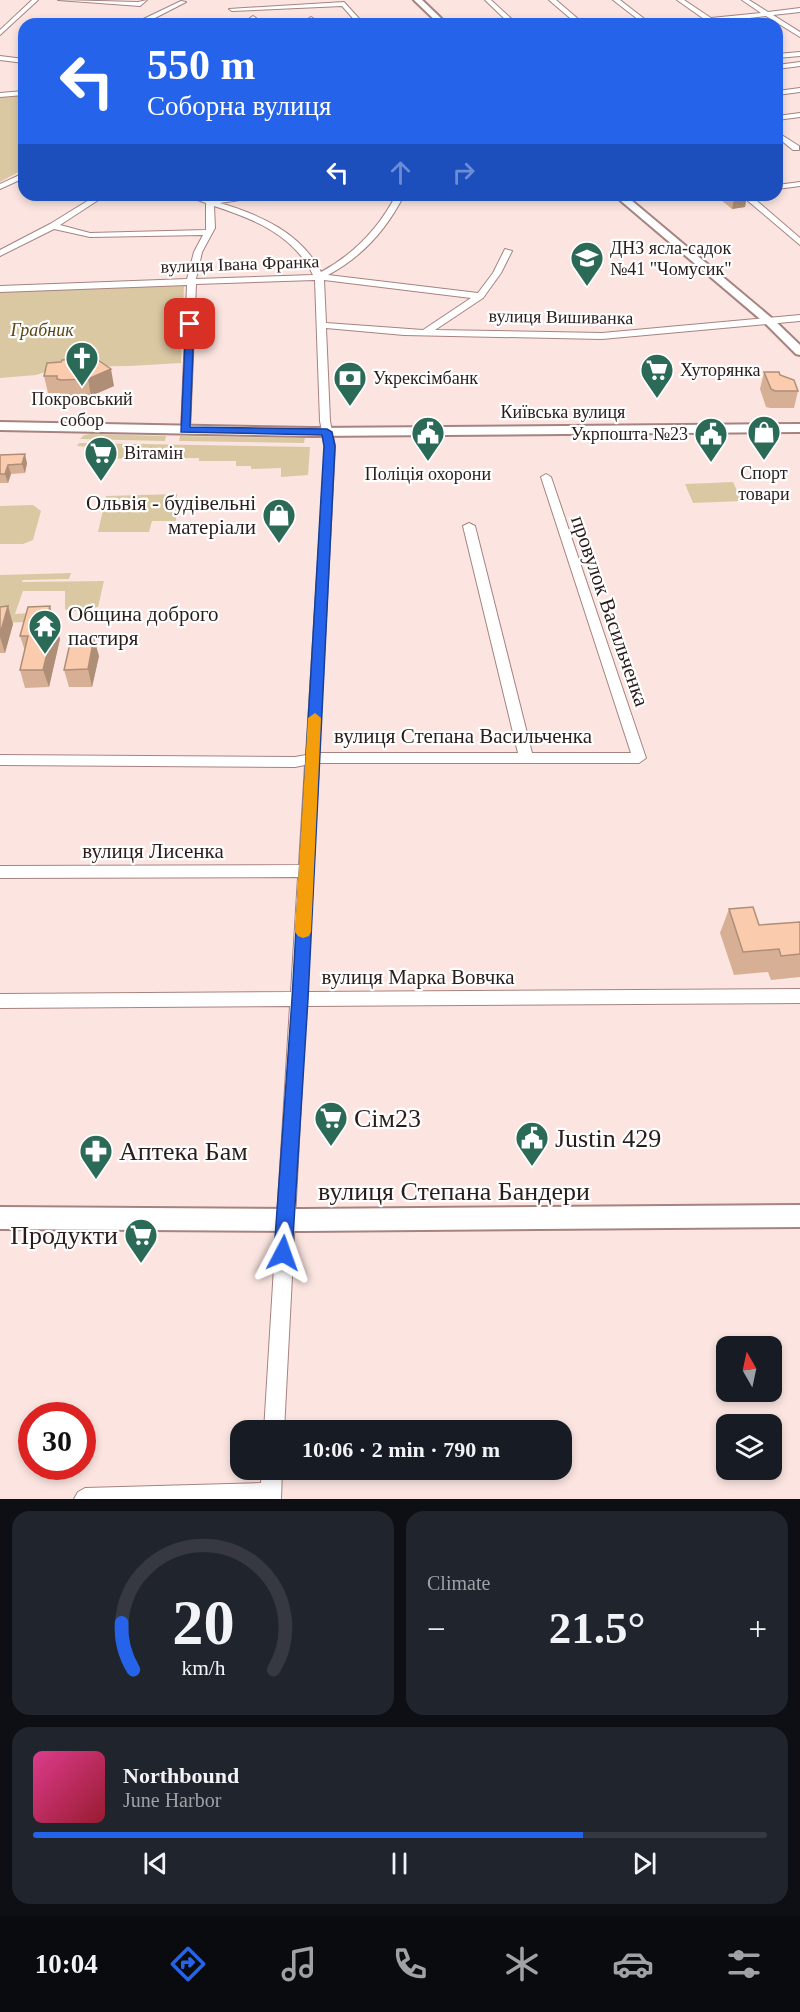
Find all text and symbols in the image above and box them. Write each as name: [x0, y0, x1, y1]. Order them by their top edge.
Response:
icon: left: [48, 42, 126, 120]
text: 550 m: [147, 42, 256, 88]
text: Соборна вулиця: [147, 91, 331, 121]
icon: left: [321, 156, 354, 189]
icon: ahead: [384, 156, 417, 189]
icon: right: [447, 156, 480, 189]
place label: ДНЗ ясла-садок №41 "Чомусик": [610, 238, 731, 279]
school or university icon: ДНЗ ясла-садок №41 "Чомусик": [569, 240, 605, 287]
street label: вулиця Івана Франка: [160, 251, 320, 277]
pin: [164, 298, 215, 349]
street label: вулиця Вишиванка: [489, 306, 633, 328]
icon: arrive: [173, 307, 206, 340]
park label: Грабник: [9, 320, 74, 340]
church icon: Покровський собор: [64, 340, 100, 387]
supermarket icon: Хуторянка: [639, 352, 675, 399]
bank icon: Укрексімбанк: [332, 360, 368, 407]
place label: Хуторянка: [680, 360, 760, 380]
place label: Укрексімбанк: [373, 368, 478, 388]
place label: Покровський собор: [31, 389, 133, 430]
street label: Київська вулиця: [501, 402, 625, 422]
shop icon: Спорт товари: [746, 414, 782, 461]
public building icon: Поліцiя охорони: [410, 415, 446, 462]
public building icon: Укрпошта №23: [693, 416, 729, 463]
place label: Укрпошта №23: [571, 424, 688, 444]
supermarket icon: Вітамін: [83, 435, 119, 482]
place label: Вітамін: [124, 443, 183, 463]
place label: Спорт товари: [738, 463, 790, 504]
place label: Поліцiя охорони: [365, 464, 492, 484]
place label: Ольвія - будівельні матеріали: [86, 491, 256, 539]
shop icon: Ольвія - будівельні матеріали: [261, 497, 297, 544]
street label: провулок Васильченка: [566, 512, 654, 710]
place label: Община доброго пастиря: [68, 602, 219, 650]
temple icon: Община доброго пастиря: [27, 608, 63, 655]
street label: вулиця Степана Васильченка: [334, 724, 593, 748]
street label: вулиця Лисенка: [82, 839, 224, 863]
street label: вулиця Марка Вовчка: [322, 965, 515, 989]
supermarket icon: Сім23: [313, 1100, 349, 1147]
place label: Сім23: [354, 1104, 421, 1133]
public building icon: Justin 429: [514, 1120, 550, 1167]
place label: Justin 429: [555, 1124, 661, 1153]
pharmacy icon: Аптека Бам: [78, 1133, 114, 1180]
place label: Аптека Бам: [119, 1137, 248, 1166]
street label: вулиця Степана Бандери: [318, 1177, 590, 1206]
supermarket icon: Продукти: [123, 1217, 159, 1264]
place label: Продукти: [10, 1221, 118, 1250]
position arrow: [251, 1221, 315, 1285]
north arrow: [716, 1336, 782, 1402]
map controls: [716, 1336, 782, 1480]
speed limit sign: 30: [18, 1402, 96, 1480]
button: layers: [716, 1414, 782, 1480]
text: 10:06 · 2 min · 790 m: [302, 1437, 500, 1462]
text: Climate: [427, 1572, 490, 1594]
text: 20: [172, 1588, 234, 1657]
text: 21.5°: [549, 1603, 645, 1653]
text: −: [427, 1611, 446, 1647]
text: +: [748, 1611, 767, 1647]
text: km/h: [181, 1656, 225, 1680]
text: Northbound: [123, 1763, 239, 1788]
text: June Harbor: [123, 1789, 221, 1811]
icon: previous: [139, 1847, 172, 1880]
icon: pause: [383, 1847, 416, 1880]
icon: next: [628, 1847, 661, 1880]
icon: directions: [167, 1943, 209, 1985]
icon: music: [278, 1943, 320, 1985]
icon: phone: [389, 1943, 431, 1985]
icon: climate: [501, 1943, 543, 1985]
icon: car: [612, 1943, 654, 1985]
icon: filters: [723, 1943, 765, 1985]
text: 10:04: [35, 1949, 98, 1979]

